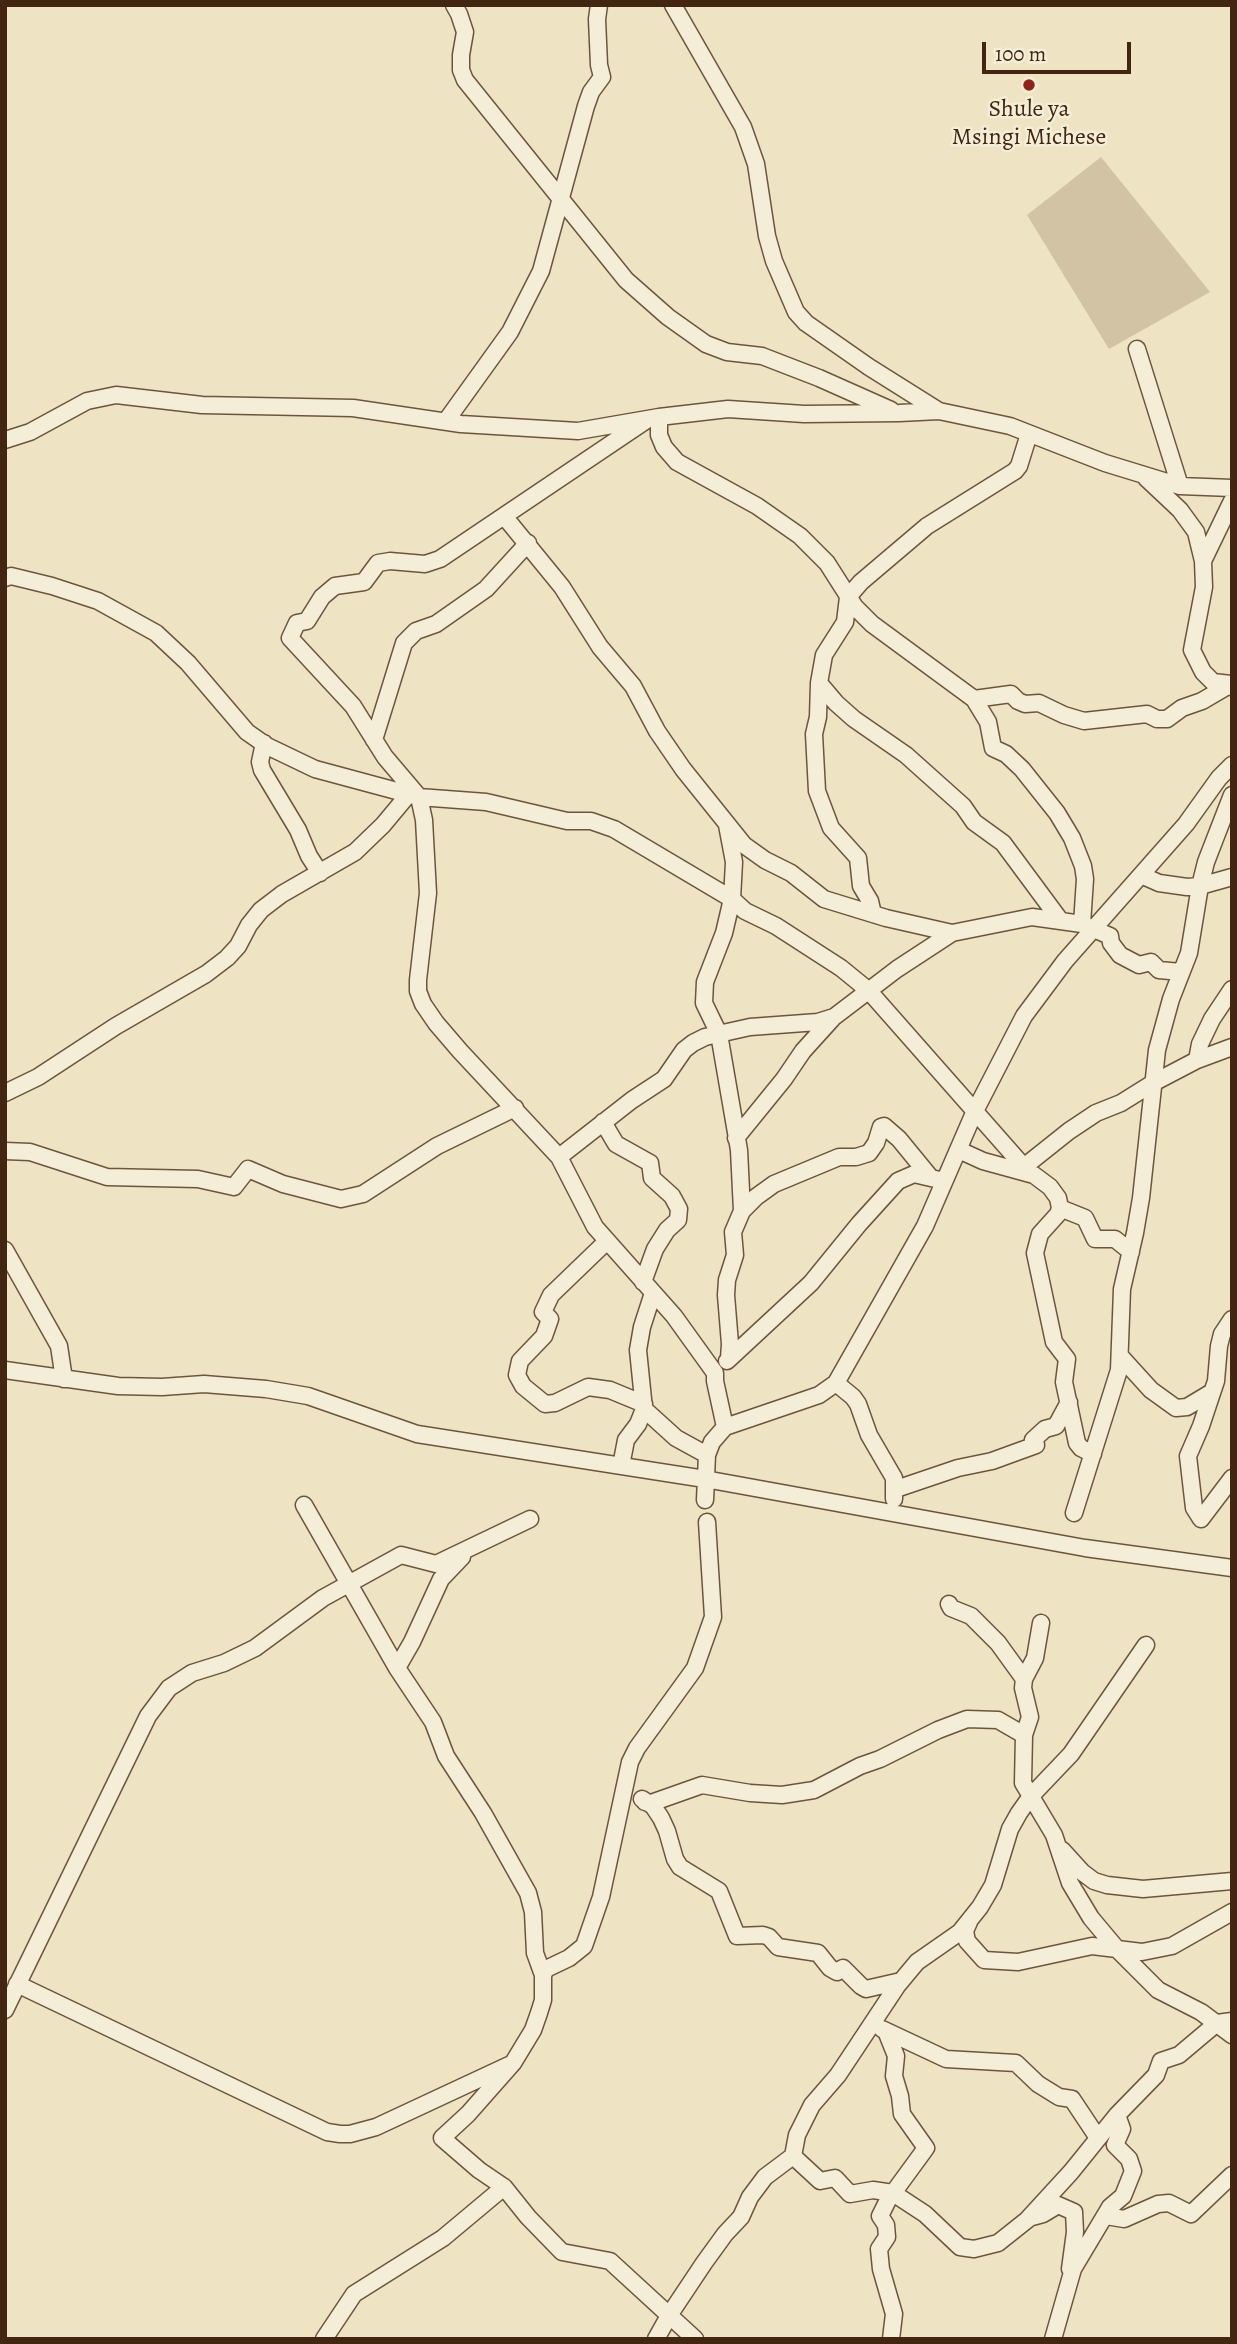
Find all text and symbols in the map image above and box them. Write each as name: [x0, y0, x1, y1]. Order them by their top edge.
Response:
scale bar: [985, 28, 1134, 72]
text: 100 m: [995, 40, 1046, 68]
marker: Shule ya Msingi Michese: [1021, 77, 1037, 93]
place label: Shule ya Msingi Michese: [952, 96, 1106, 152]

